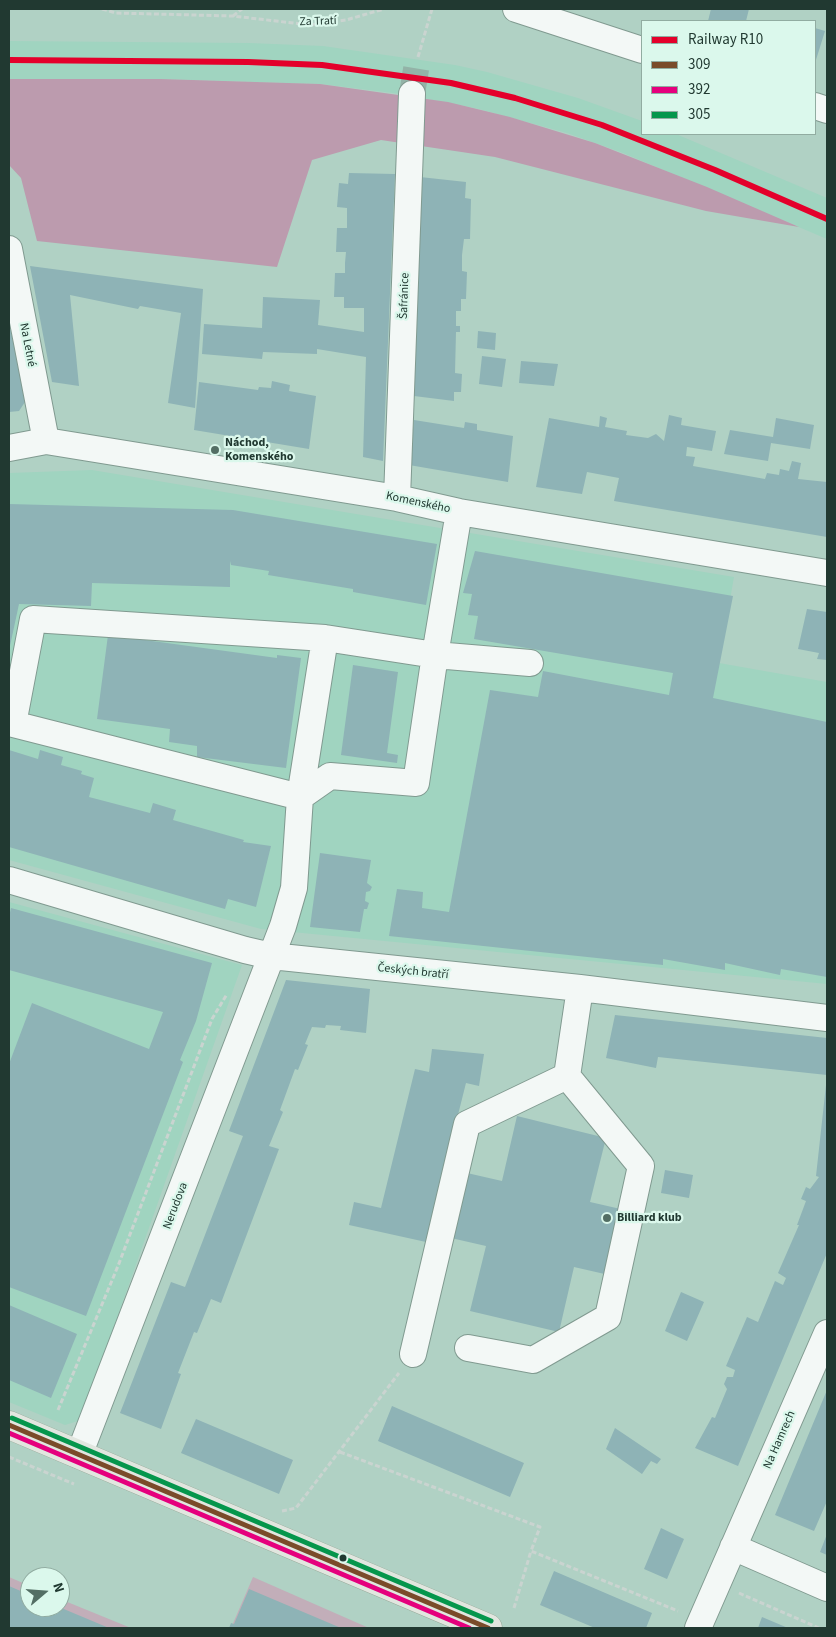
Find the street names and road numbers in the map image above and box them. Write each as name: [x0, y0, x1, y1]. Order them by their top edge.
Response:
street label: Za Tratí: [299, 14, 337, 30]
street label: Šafránice: [397, 272, 413, 320]
street label: Na Letné: [16, 322, 38, 368]
street label: Komenského: [384, 489, 452, 517]
street label: Českých bratří: [377, 961, 449, 983]
street label: Nerudova: [161, 1181, 191, 1231]
street label: Na Hamrech: [761, 1409, 799, 1471]

